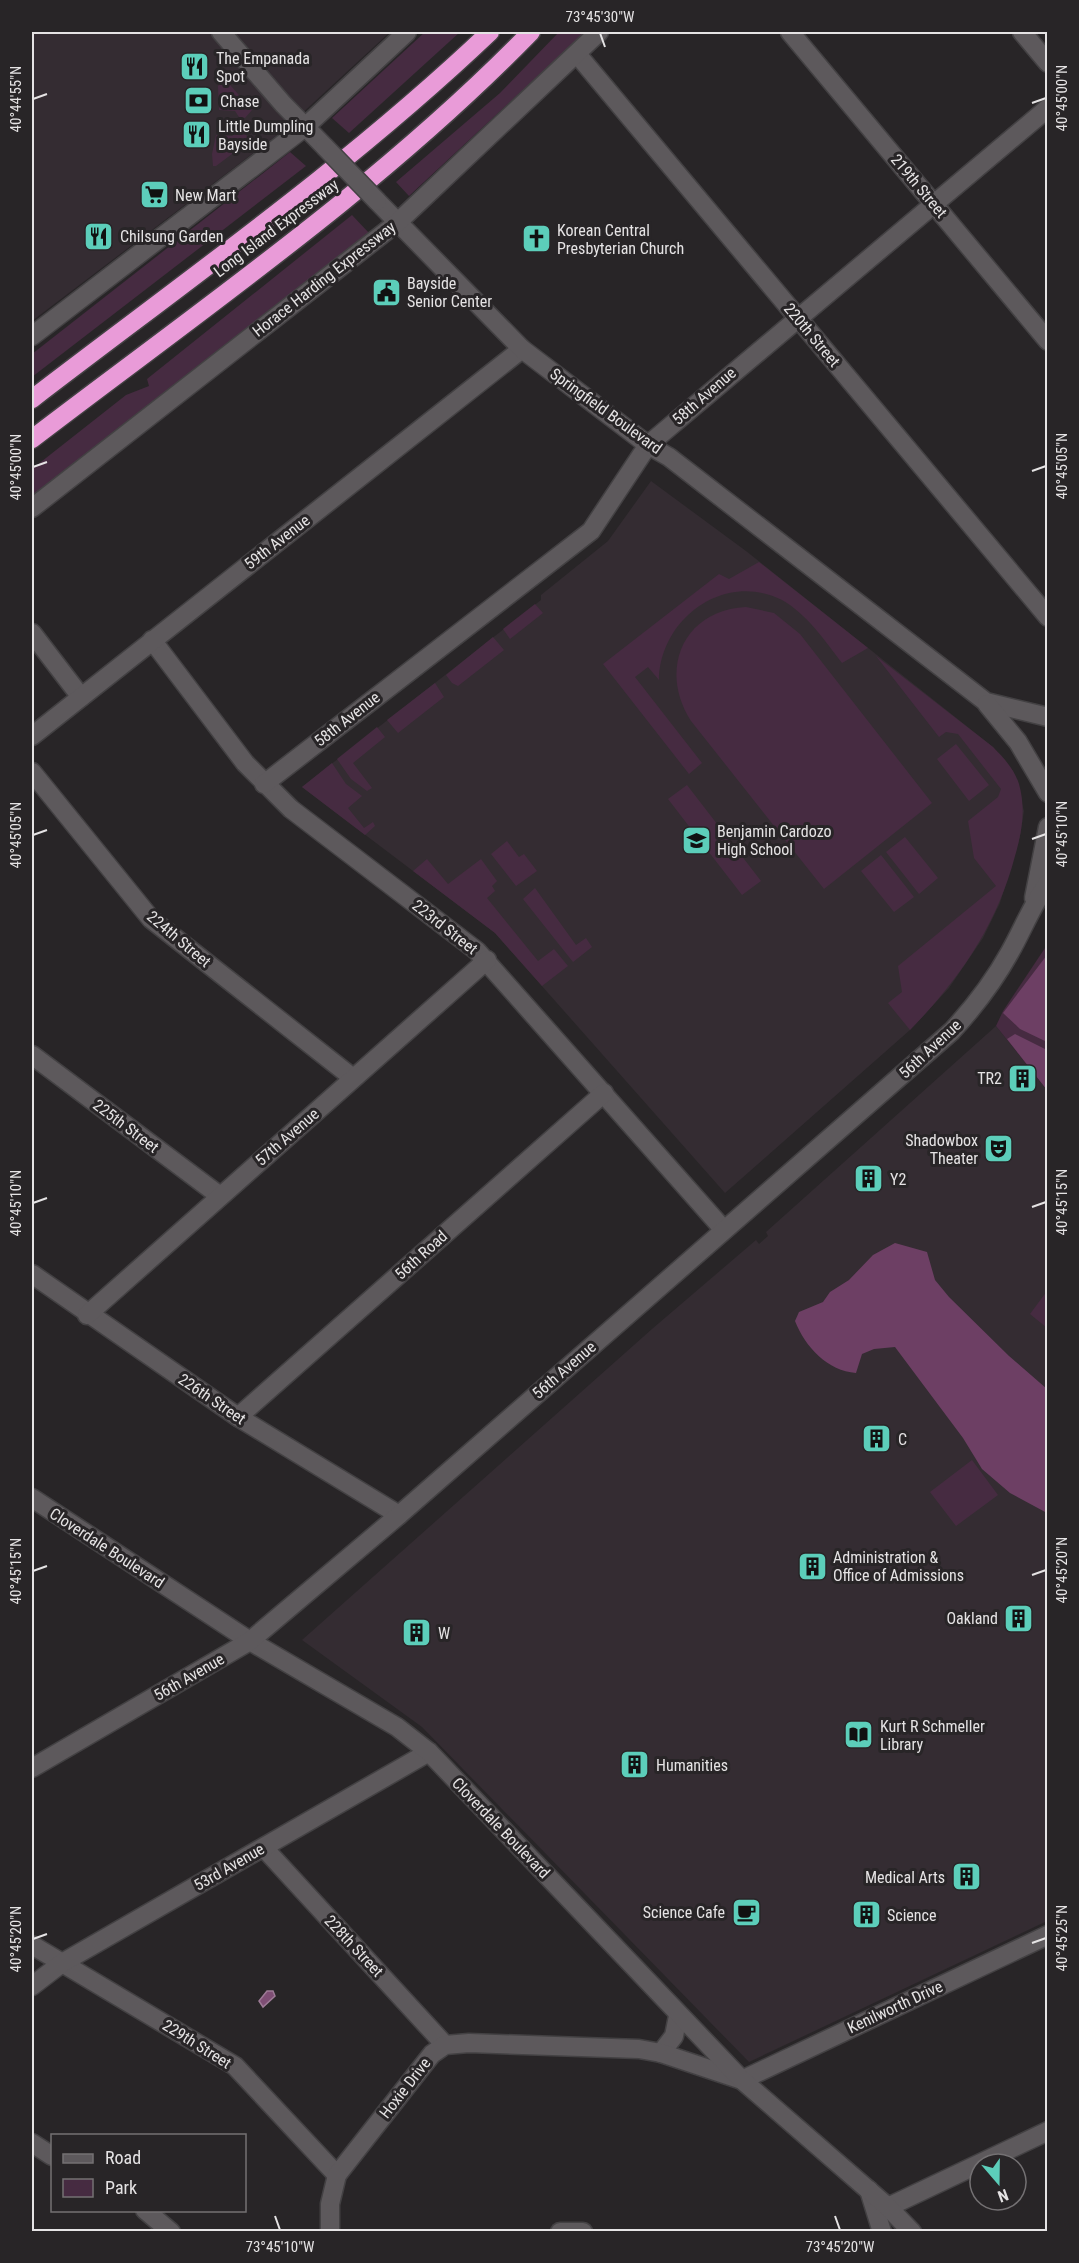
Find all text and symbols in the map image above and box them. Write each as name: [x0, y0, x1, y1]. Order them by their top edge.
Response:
text: 73°45'30"W: [566, 8, 635, 26]
place label: The Empanada Spot: [216, 49, 310, 86]
restaurant icon: The Empanada Spot: [179, 51, 211, 83]
text: 40°45'00"N: [1053, 65, 1071, 131]
text: 40°44'55"N: [7, 66, 25, 132]
bank icon: Chase: [183, 85, 215, 117]
place label: Chase: [220, 92, 259, 111]
place label: Little Dumpling Bayside: [218, 117, 313, 154]
restaurant icon: Little Dumpling Bayside: [181, 119, 213, 151]
street label: 219th Street: [887, 150, 951, 222]
street label: Long Island Expressway: [210, 175, 342, 281]
supermarket icon: New Mart: [138, 179, 170, 211]
place label: New Mart: [175, 186, 237, 205]
street label: Horace Harding Expressway: [249, 217, 400, 341]
restaurant icon: Chilsung Garden: [83, 220, 115, 252]
place label: Korean Central Presbyterian Church: [557, 221, 684, 258]
church icon: Korean Central Presbyterian Church: [520, 223, 552, 255]
place label: Chilsung Garden: [120, 227, 224, 246]
place label: Bayside Senior Center: [407, 274, 492, 311]
public building icon: Bayside Senior Center: [370, 276, 402, 308]
street label: 220th Street: [780, 299, 844, 371]
street label: 58th Avenue: [668, 363, 740, 429]
street label: Springfield Boulevard: [546, 364, 666, 458]
text: 40°45'05"N: [1053, 433, 1071, 499]
text: 40°45'00"N: [7, 434, 25, 500]
street label: 59th Avenue: [240, 511, 314, 573]
street label: 58th Avenue: [310, 688, 384, 750]
text: 40°45'10"N: [1053, 801, 1071, 867]
text: 40°45'05"N: [7, 802, 25, 868]
place label: Benjamin Cardozo High School: [717, 822, 832, 859]
school or university icon: Benjamin Cardozo High School: [680, 824, 712, 856]
street label: 223rd Street: [409, 896, 482, 959]
street label: 224th Street: [143, 907, 215, 971]
street label: 56th Avenue: [895, 1015, 965, 1083]
building icon: TR2: [1007, 1062, 1039, 1094]
place label: TR2: [977, 1069, 1002, 1088]
street label: 225th Street: [89, 1095, 163, 1157]
street label: 57th Avenue: [251, 1104, 323, 1170]
place label: Shadowbox Theater: [905, 1131, 978, 1168]
theatre icon: Shadowbox Theater: [983, 1133, 1015, 1165]
building icon: Y2: [853, 1163, 885, 1195]
text: 40°45'15"N: [1053, 1169, 1071, 1235]
text: 40°45'10"N: [7, 1170, 25, 1236]
place label: Y2: [890, 1170, 906, 1189]
street label: 56th Road: [391, 1227, 451, 1283]
street label: 56th Avenue: [528, 1337, 600, 1403]
street label: 226th Street: [175, 1370, 250, 1429]
building icon: C: [861, 1423, 893, 1455]
place label: C: [898, 1430, 907, 1449]
street label: Cloverdale Boulevard: [46, 1504, 168, 1592]
text: 40°45'20"N: [1053, 1537, 1071, 1603]
text: 40°45'15"N: [7, 1538, 25, 1604]
place label: Administration & Office of Admissions: [833, 1548, 964, 1585]
building icon: Administration & Office of Admissions: [796, 1550, 828, 1582]
building icon: Oakland: [1003, 1602, 1035, 1634]
place label: Oakland: [946, 1609, 998, 1628]
building icon: W: [401, 1617, 433, 1649]
place label: W: [438, 1624, 450, 1643]
street label: 56th Avenue: [150, 1649, 228, 1705]
place label: Kurt R Schmeller Library: [880, 1717, 985, 1754]
library icon: Kurt R Schmeller Library: [843, 1719, 875, 1751]
building icon: Humanities: [619, 1749, 651, 1781]
place label: Humanities: [656, 1756, 728, 1775]
street label: Cloverdale Boulevard: [448, 1774, 554, 1882]
street label: 53rd Avenue: [190, 1839, 268, 1895]
building icon: Medical Arts: [950, 1861, 982, 1893]
place label: Medical Arts: [865, 1868, 945, 1887]
cafe icon: Science Cafe: [730, 1896, 762, 1928]
building icon: Science: [850, 1899, 882, 1931]
place label: Science Cafe: [643, 1903, 725, 1922]
text: 40°45'25"N: [1053, 1905, 1071, 1971]
text: 40°45'20"N: [7, 1906, 25, 1972]
place label: Science: [887, 1906, 937, 1925]
street label: 228th Street: [321, 1911, 387, 1981]
street label: Kenilworth Drive: [844, 1977, 946, 2037]
street label: 229th Street: [159, 2015, 235, 2073]
street label: Hoxie Drive: [375, 2054, 435, 2122]
legend: [51, 2134, 246, 2212]
text: Road: [105, 2147, 141, 2168]
north arrow: [968, 2152, 1028, 2212]
text: Park: [105, 2177, 137, 2198]
text: N: [995, 2185, 1011, 2206]
text: 73°45'10"W: [246, 2238, 315, 2256]
text: 73°45'20"W: [806, 2238, 875, 2256]

